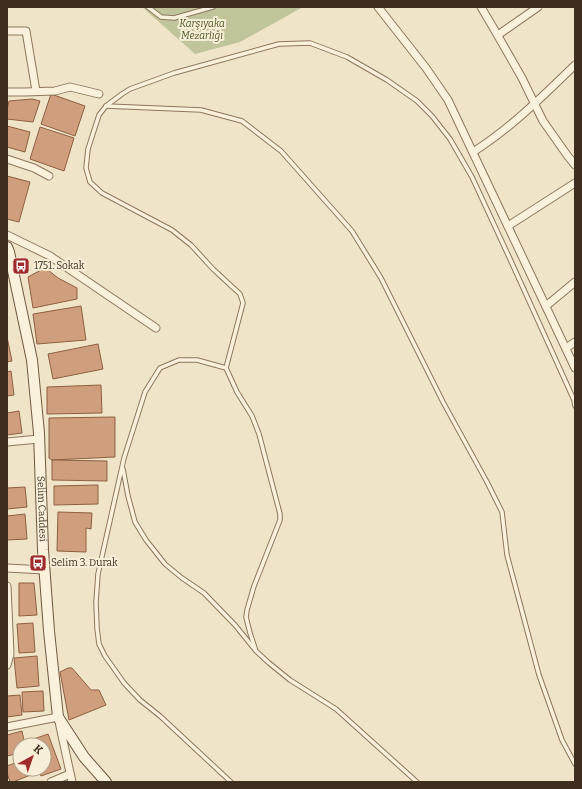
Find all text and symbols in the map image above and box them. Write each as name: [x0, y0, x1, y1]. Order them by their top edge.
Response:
park label: Karşıyaka Mezarlığı: [179, 18, 225, 42]
bus stop icon: 1751. Sokak: [11, 256, 31, 276]
place label: 1751. Sokak: [34, 260, 85, 272]
street label: Selim Caddesi: [34, 476, 49, 542]
bus stop icon: Selim 3. Durak: [28, 553, 48, 573]
place label: Selim 3. Durak: [51, 557, 118, 569]
north arrow: [12, 737, 52, 777]
text: K: [31, 742, 45, 757]

